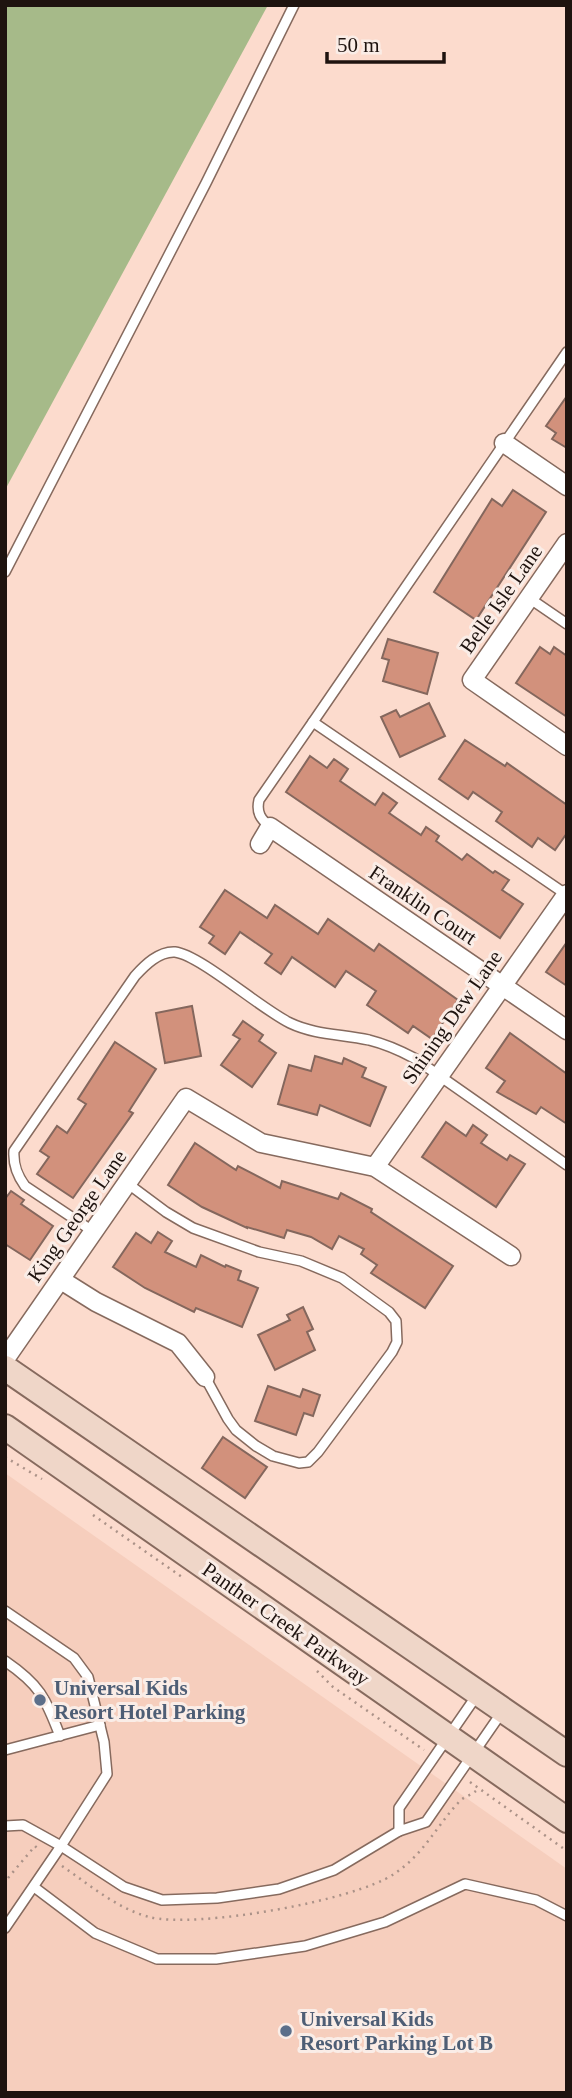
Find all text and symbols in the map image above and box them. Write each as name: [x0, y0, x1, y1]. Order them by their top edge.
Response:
scale bar: [327, 21, 444, 65]
text: 50 m: [337, 33, 380, 57]
street label: Belle Isle Lane: [455, 540, 547, 658]
street label: Franklin Court: [365, 860, 481, 950]
street label: Shining Dew Lane: [397, 946, 507, 1088]
street label: King George Lane: [22, 1145, 132, 1287]
street label: Panther Creek Parkway: [198, 1557, 374, 1691]
place label: Universal Kids Resort Hotel Parking: [54, 1676, 246, 1724]
marker: Universal Kids Resort Hotel Parking: [32, 1692, 48, 1708]
place label: Universal Kids Resort Parking Lot B: [300, 2007, 493, 2055]
marker: Universal Kids Resort Parking Lot B: [278, 2023, 294, 2039]

